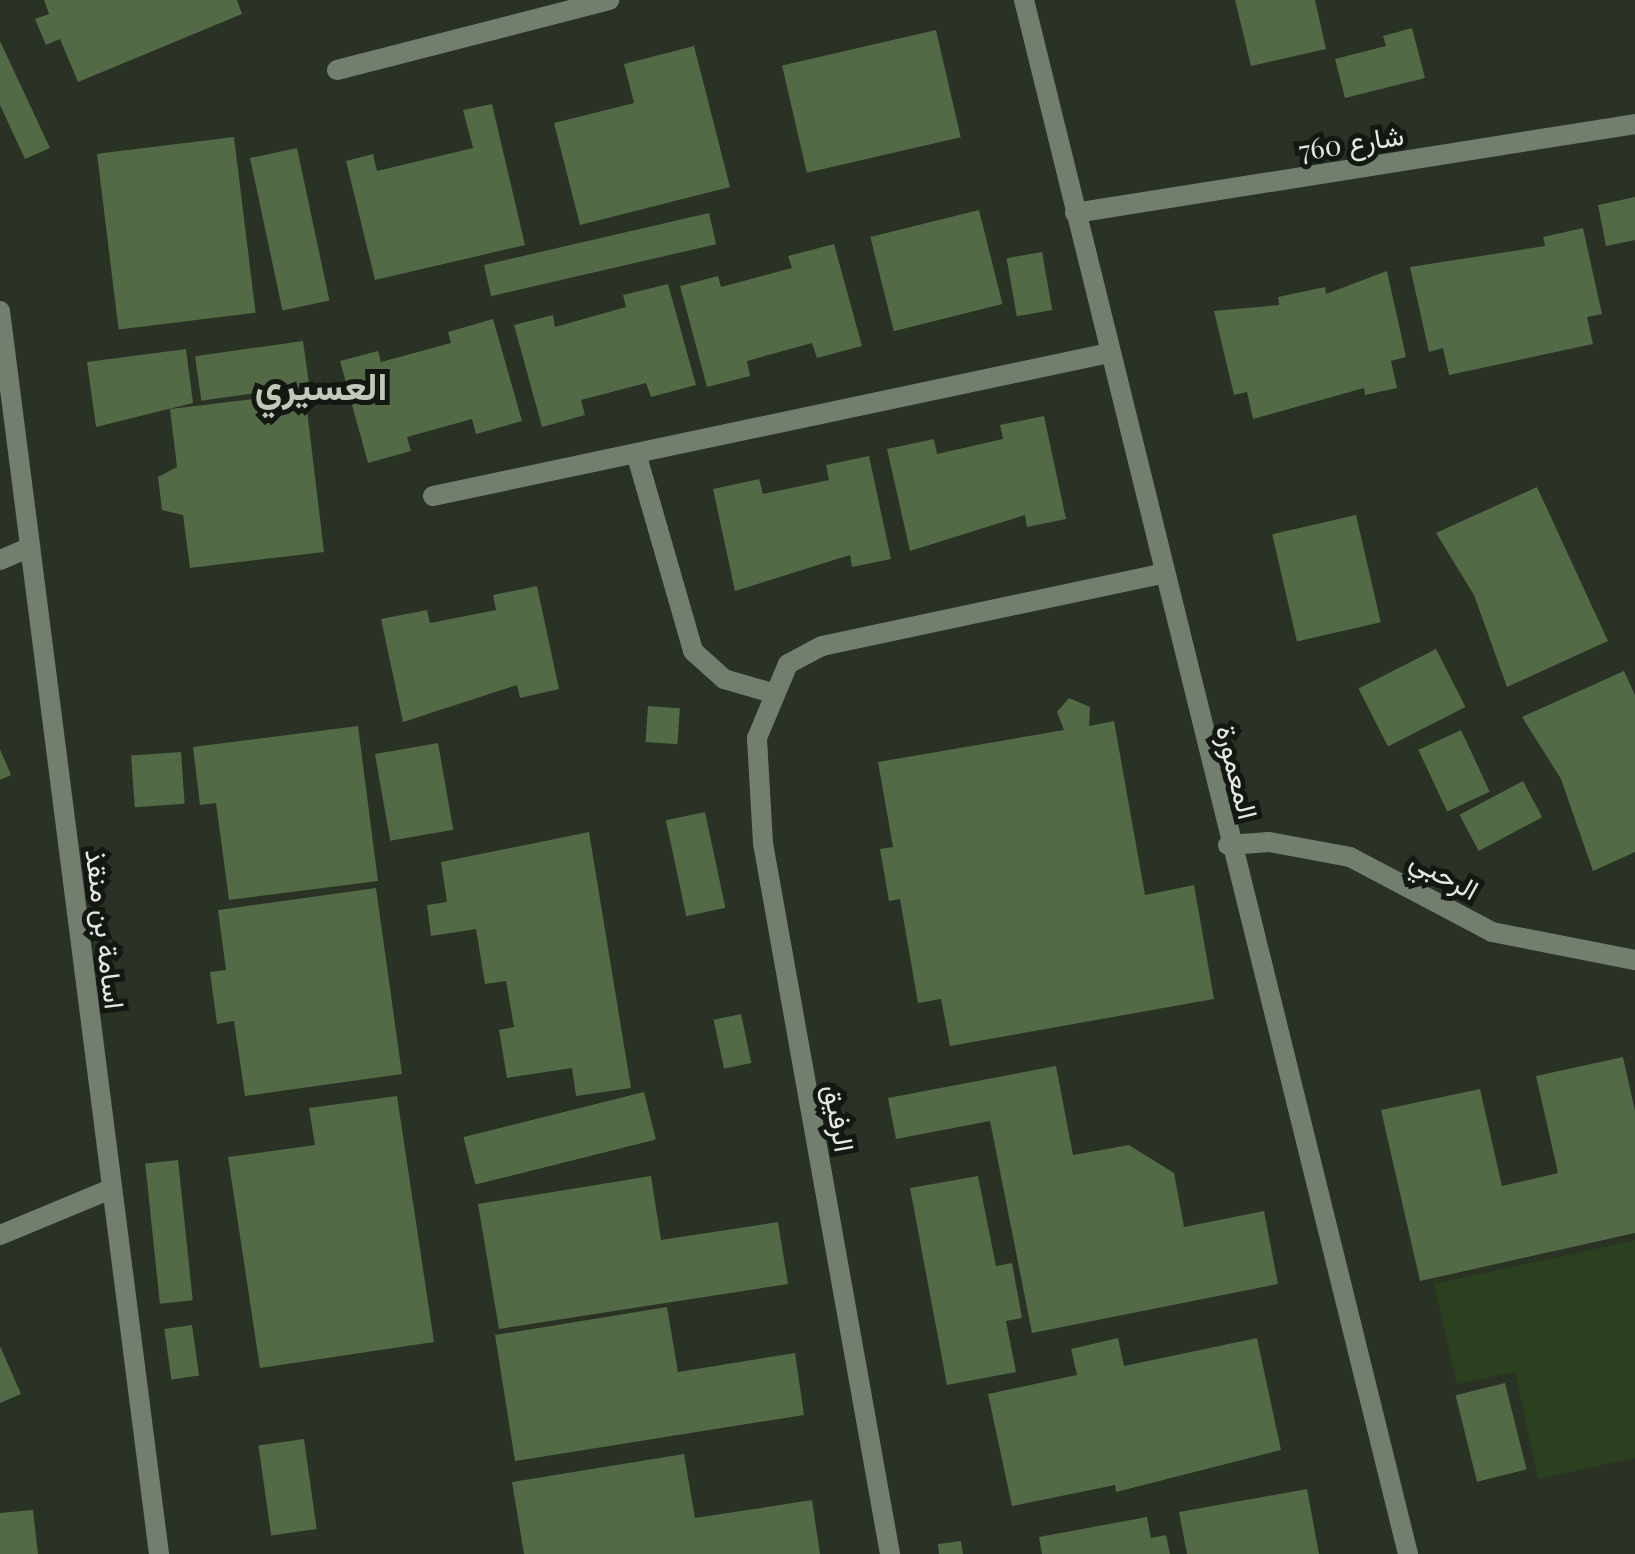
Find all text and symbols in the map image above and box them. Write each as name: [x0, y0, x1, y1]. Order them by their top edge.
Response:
street label: شارع 760: [1296, 117, 1406, 167]
district label: العسيري: [255, 362, 387, 408]
street label: المعمورة: [1210, 722, 1266, 822]
street label: الرحبي: [1405, 842, 1485, 906]
street label: اسامة بن منقذ: [80, 847, 132, 1011]
street label: الرفيق: [818, 1082, 862, 1154]

